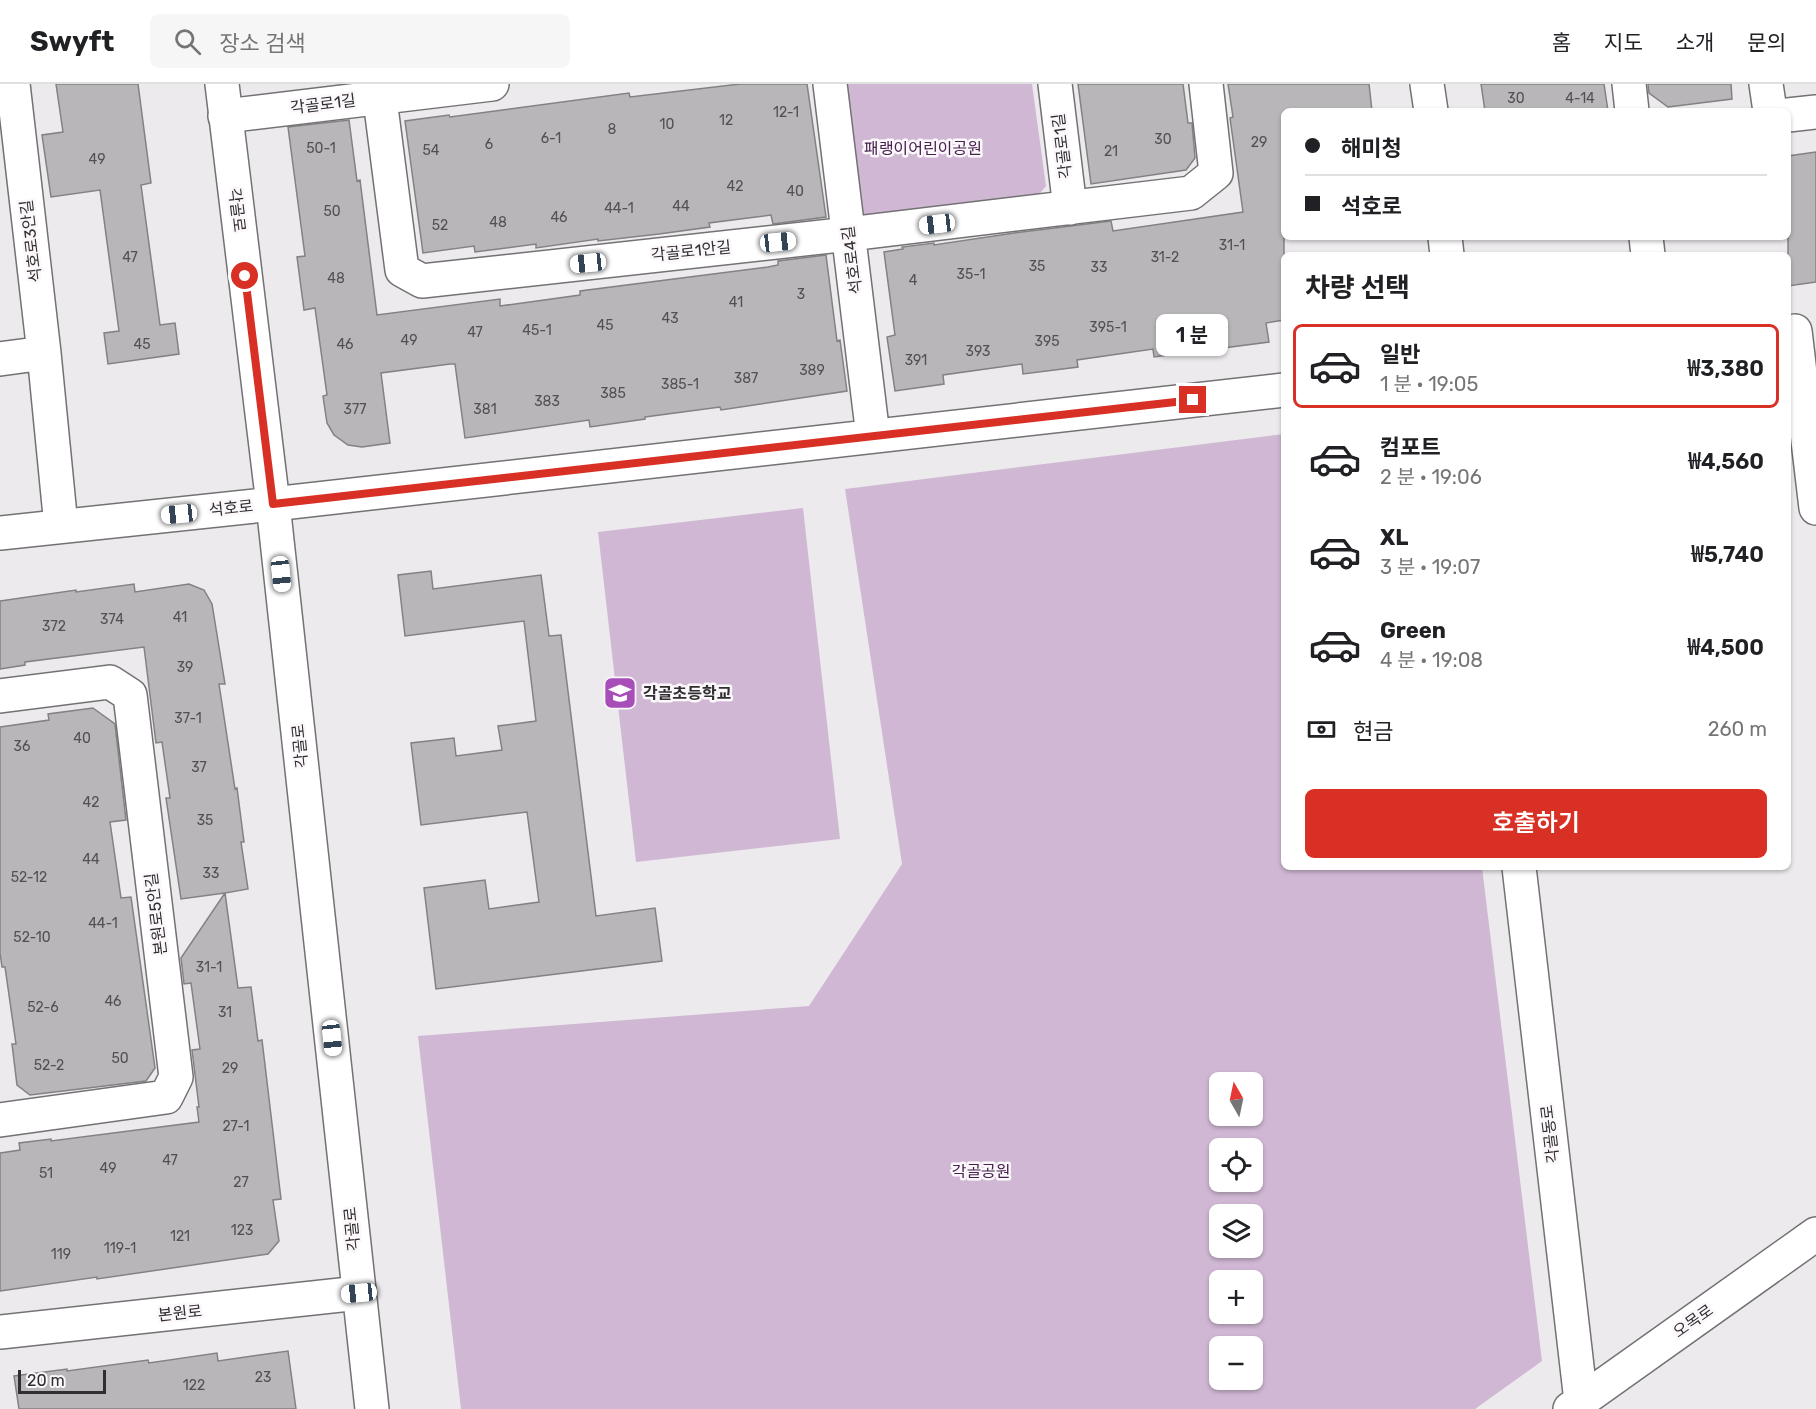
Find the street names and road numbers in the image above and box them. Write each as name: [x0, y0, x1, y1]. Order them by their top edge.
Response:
street label: 각골로1길: [289, 91, 357, 117]
street label: 각골로1길: [1049, 112, 1075, 180]
street label: 각골로: [225, 187, 249, 233]
street label: 석호로3안길: [16, 199, 46, 283]
street label: 석호로4길: [838, 225, 866, 295]
street label: 각골로1안길: [650, 237, 732, 265]
street label: 석호로: [208, 496, 254, 520]
street label: 각골로: [288, 723, 312, 769]
street label: 본원로5안길: [142, 872, 170, 956]
street label: 각골동로: [1537, 1103, 1563, 1164]
street label: 각골로: [340, 1206, 364, 1252]
street label: 오목로: [1669, 1300, 1717, 1341]
street label: 본원로: [157, 1301, 203, 1325]

